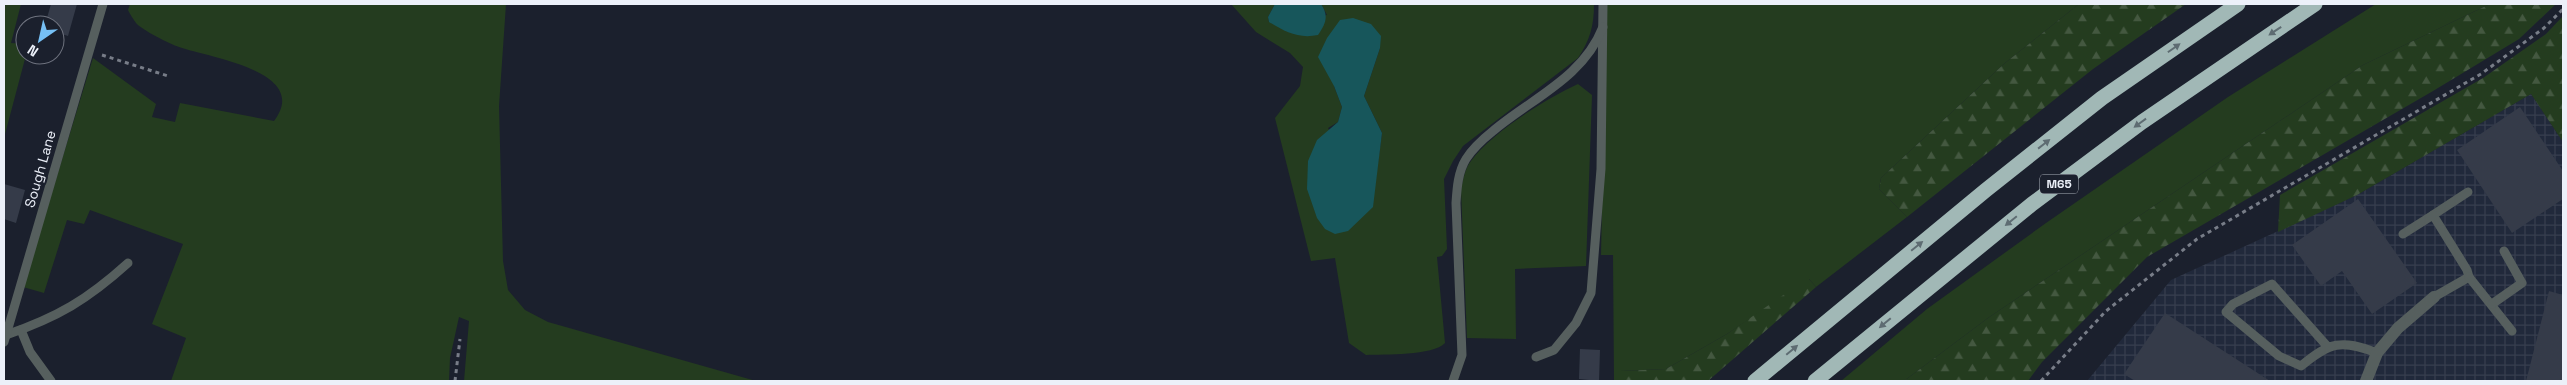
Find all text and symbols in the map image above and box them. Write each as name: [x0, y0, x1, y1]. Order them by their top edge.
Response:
north arrow: [15, 15, 65, 65]
one-way arrow: [2268, 26, 2281, 36]
text: N: [24, 41, 42, 61]
one-way arrow: [2168, 43, 2181, 53]
one-way arrow: [2134, 118, 2147, 128]
street label: Sough Lane: [20, 128, 60, 210]
one-way arrow: [2037, 139, 2050, 150]
road number: M65: [2040, 174, 2078, 193]
one-way arrow: [2005, 215, 2018, 226]
one-way arrow: [1910, 241, 1923, 252]
one-way arrow: [1878, 318, 1891, 329]
one-way arrow: [1786, 344, 1798, 356]

